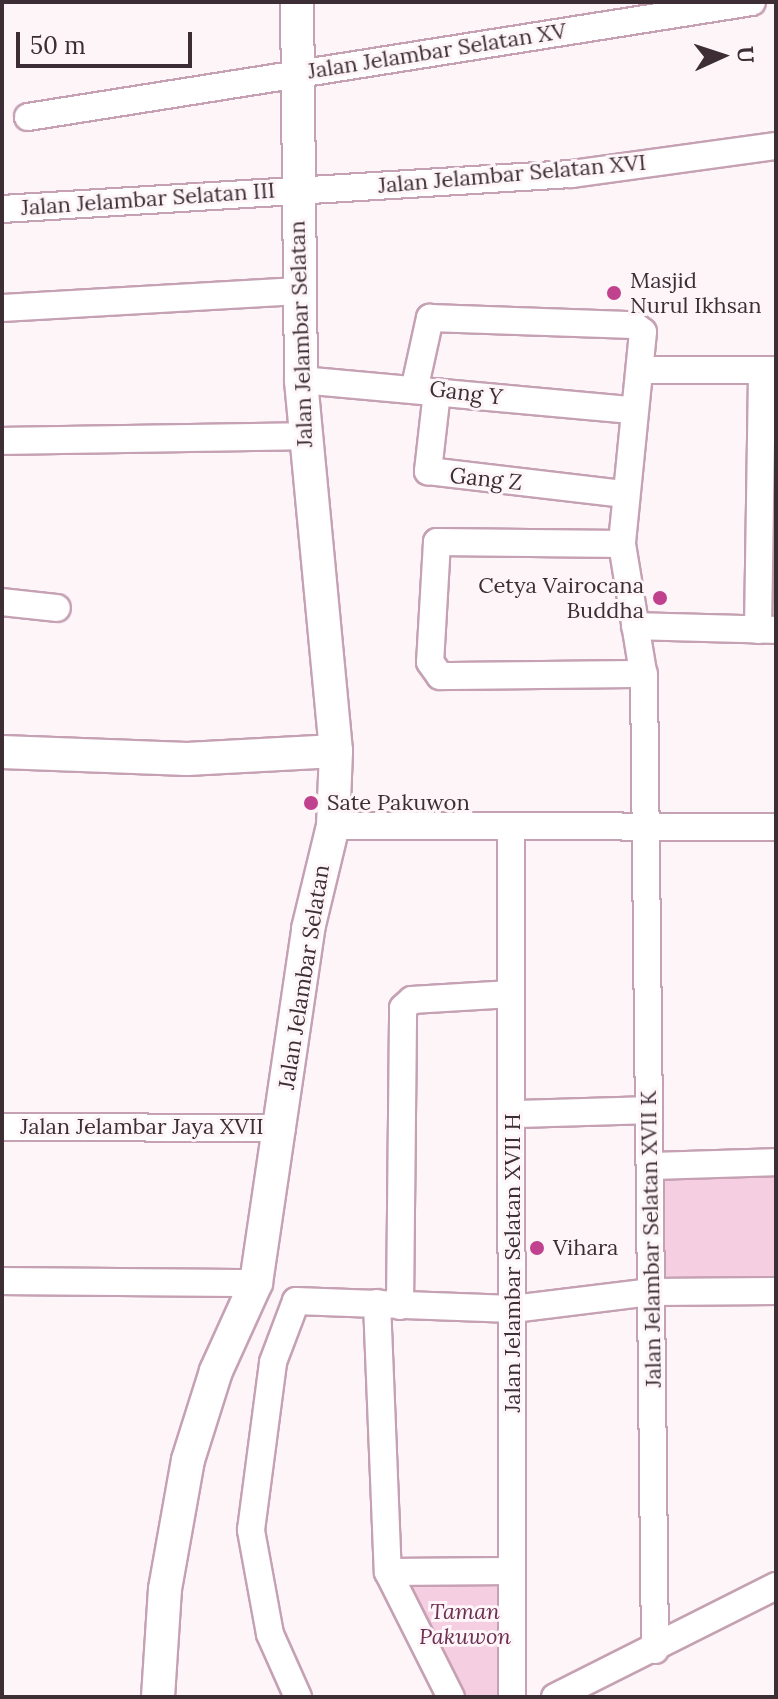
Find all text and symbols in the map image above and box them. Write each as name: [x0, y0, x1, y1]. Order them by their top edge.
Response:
scale bar: [20, 16, 196, 66]
north arrow: [682, 16, 762, 96]
street label: Jalan Jelambar Selatan XV: [306, 18, 568, 84]
text: 50 m: [30, 30, 86, 61]
text: U: [732, 46, 760, 64]
street label: Jalan Jelambar Selatan XVI: [377, 149, 647, 199]
street label: Jalan Jelambar Selatan III: [20, 177, 276, 221]
street label: Jalan Jelambar Selatan: [284, 220, 318, 448]
place label: Masjid Nurul Ikhsan: [630, 267, 762, 318]
marker: Masjid Nurul Ikhsan: [605, 284, 623, 302]
street label: Gang Y: [428, 375, 504, 411]
street label: Gang Z: [448, 462, 524, 496]
place label: Cetya Vairocana Buddha: [478, 572, 644, 624]
marker: Cetya Vairocana Buddha: [651, 589, 669, 607]
place label: Sate Pakuwon: [327, 790, 470, 816]
marker: Sate Pakuwon: [302, 794, 320, 812]
street label: Jalan Jelambar Selatan: [273, 863, 335, 1091]
street label: Jalan Jelambar Selatan XVII K: [635, 1090, 667, 1388]
street label: Jalan Jelambar Selatan XVII H: [500, 1113, 526, 1413]
street label: Jalan Jelambar Jaya XVII: [20, 1114, 264, 1140]
place label: Vihara: [553, 1235, 618, 1261]
marker: Vihara: [528, 1239, 546, 1257]
park label: Taman Pakuwon: [419, 1598, 511, 1650]

